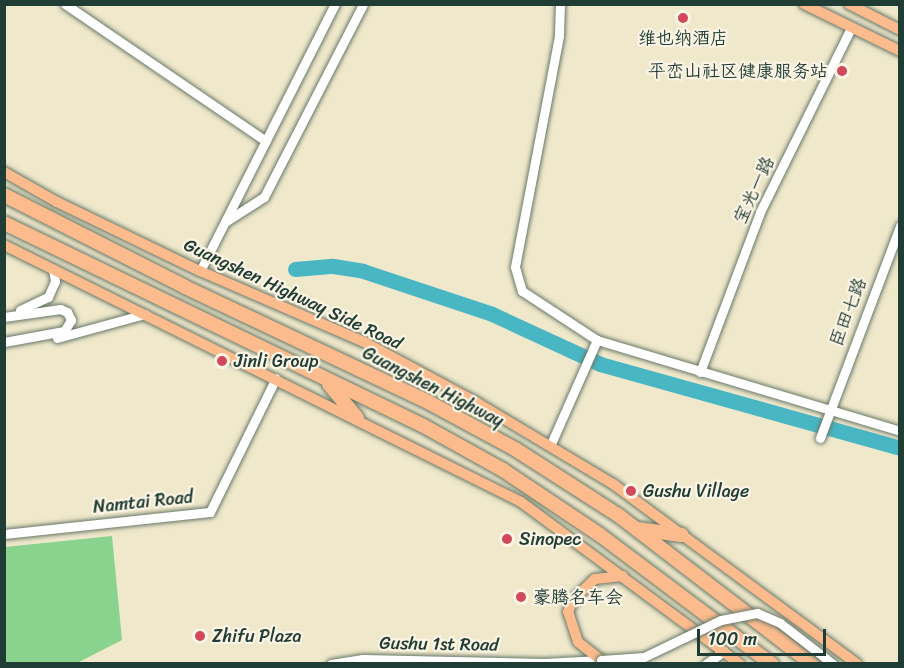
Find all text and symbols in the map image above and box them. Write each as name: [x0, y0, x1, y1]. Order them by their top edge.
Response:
marker: 维也纳酒店: [676, 11, 690, 25]
place label: 维也纳酒店: [638, 27, 728, 49]
place label: 平峦山社区健康服务站: [648, 60, 828, 82]
marker: 平峦山社区健康服务站: [833, 62, 851, 80]
street label: 宝光一路: [729, 153, 779, 227]
street label: Guangshen Highway Side Road: [180, 234, 406, 354]
street label: 臣田七路: [825, 275, 871, 349]
street label: Guangshen Highway: [359, 342, 507, 432]
place label: Jinli Group: [234, 350, 319, 372]
marker: Jinli Group: [215, 354, 229, 368]
place label: Gushu Village: [643, 480, 749, 502]
marker: Gushu Village: [624, 484, 638, 498]
street label: Namtai Road: [92, 486, 194, 518]
place label: Sinopec: [519, 528, 581, 550]
marker: Sinopec: [500, 532, 514, 546]
place label: 豪腾名车会: [533, 586, 623, 608]
marker: 豪腾名车会: [514, 590, 528, 604]
scale bar: [700, 617, 829, 655]
text: 100 m: [708, 623, 757, 655]
place label: Zhifu Plaza: [212, 625, 302, 647]
marker: Zhifu Plaza: [193, 629, 207, 643]
street label: Gushu 1st Road: [379, 632, 499, 656]

